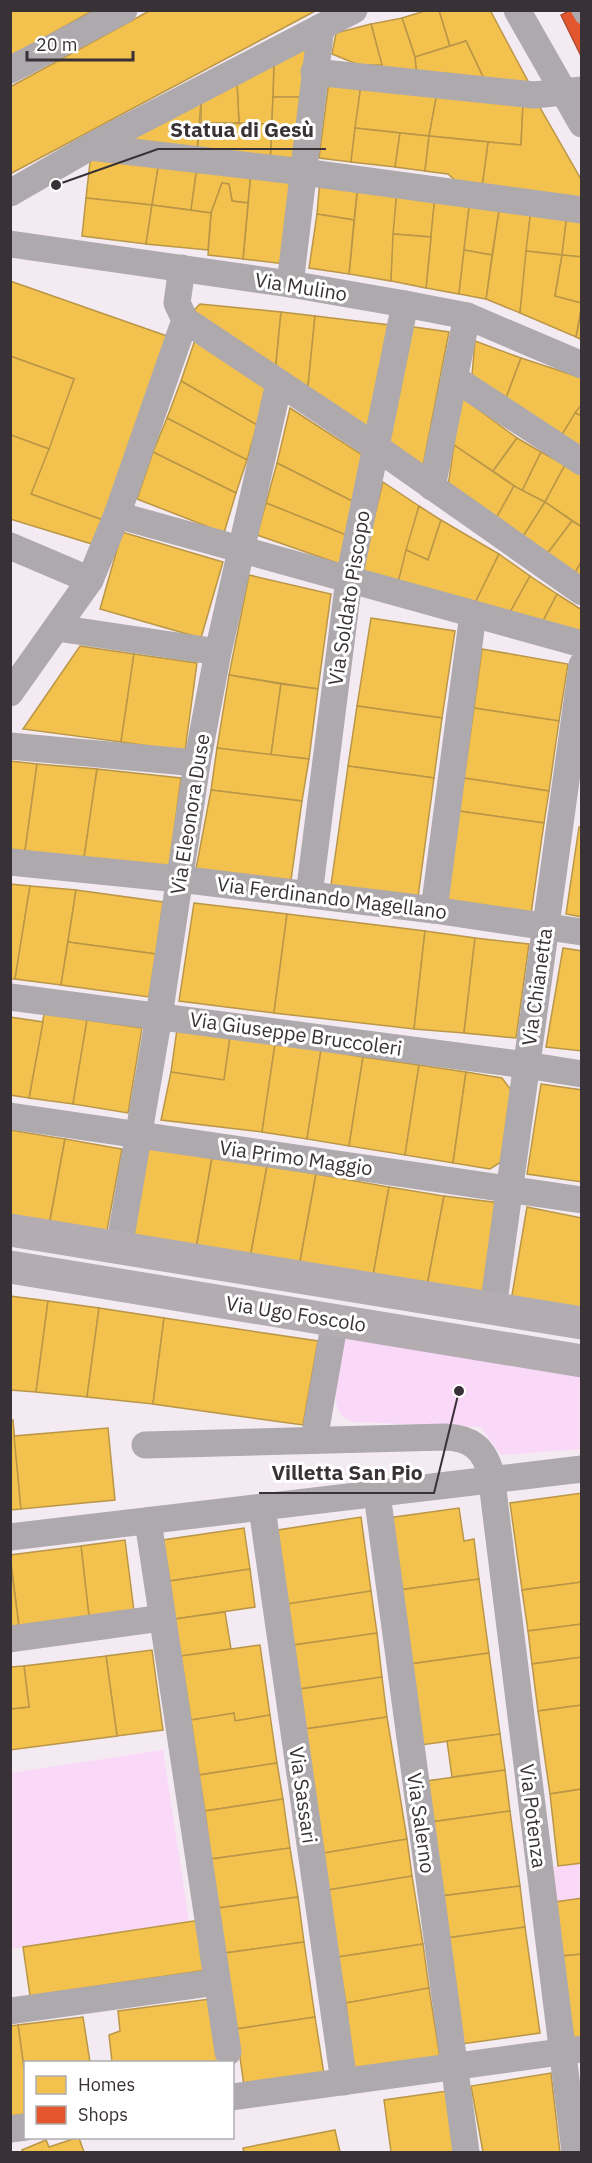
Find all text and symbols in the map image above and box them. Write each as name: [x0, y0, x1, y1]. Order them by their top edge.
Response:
scale bar: [27, 24, 134, 62]
text: 20 m: [36, 33, 78, 56]
callout: Statua di Gesù: [158, 110, 326, 149]
text: Statua di Gesù: [170, 115, 314, 143]
street label: Via Mulino: [253, 266, 349, 307]
street label: Via Soldato Piscopo: [321, 509, 376, 687]
street label: Via Eleonora Duse: [163, 732, 216, 896]
street label: Via Ferdinando Magellano: [216, 870, 449, 925]
street label: Via Chianetta: [515, 926, 558, 1048]
street label: Via Giuseppe Bruccoleri: [188, 1005, 404, 1062]
street label: Via Primo Maggio: [218, 1133, 374, 1182]
street label: Via Ugo Foscolo: [224, 1289, 368, 1338]
callout: Villetta San Pio: [259, 1454, 434, 1493]
text: Villetta San Pio: [271, 1458, 423, 1486]
street label: Via Sassari: [283, 1745, 324, 1845]
street label: Via Potenza: [514, 1762, 553, 1870]
street label: Via Salerno: [401, 1771, 442, 1875]
legend: [24, 2061, 234, 2139]
text: Homes: [78, 2073, 135, 2096]
text: Shops: [78, 2103, 128, 2126]

